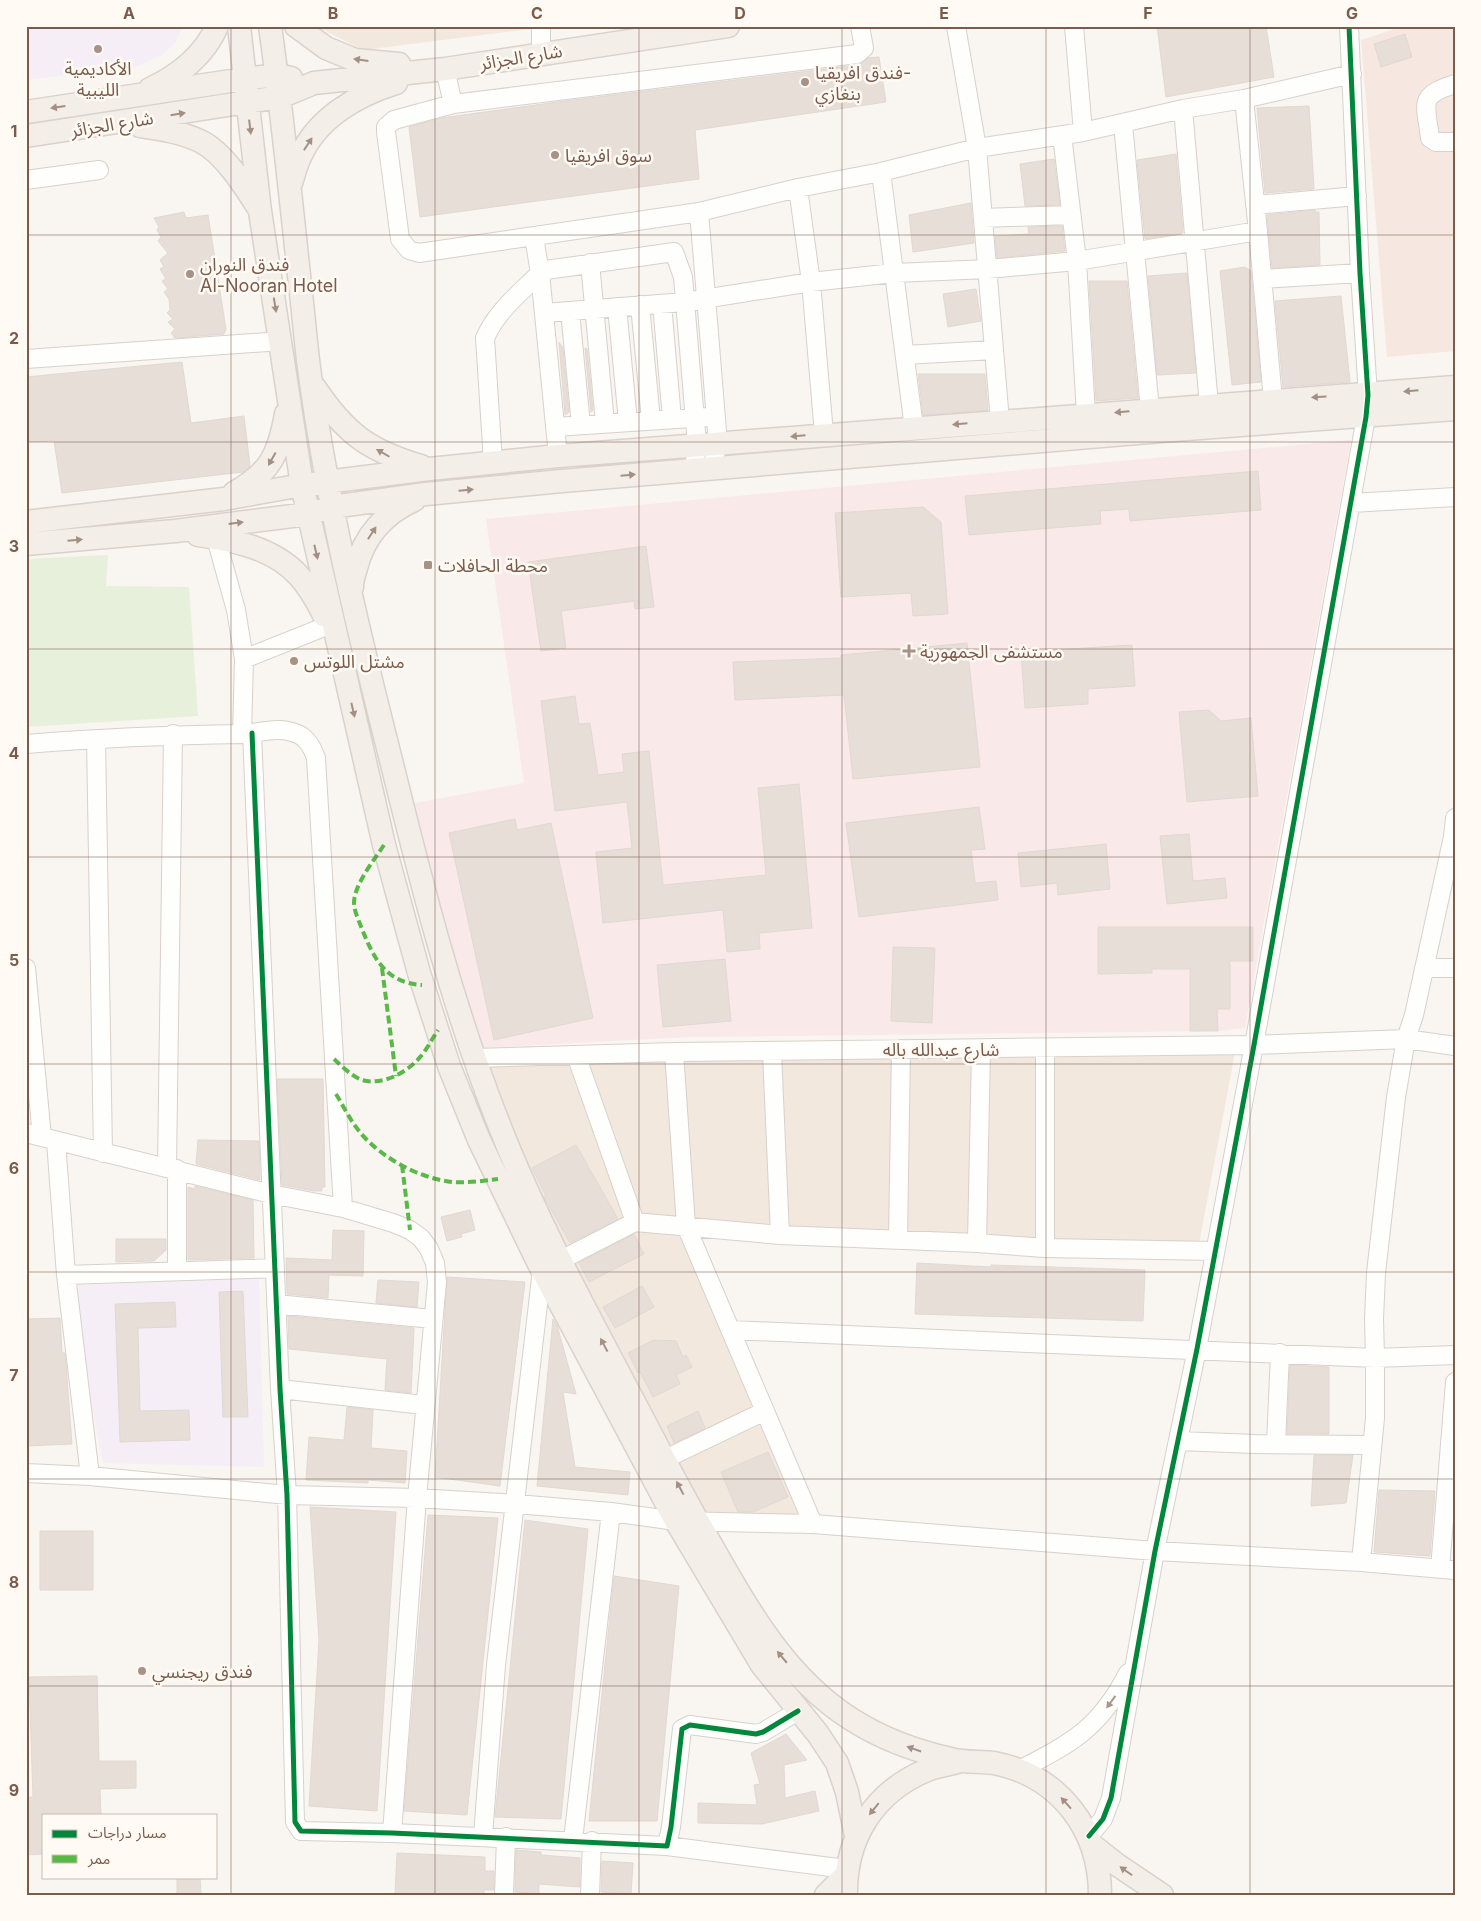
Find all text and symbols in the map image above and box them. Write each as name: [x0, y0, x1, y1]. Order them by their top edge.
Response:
text: A: [123, 3, 135, 23]
text: B: [328, 3, 338, 23]
text: C: [531, 3, 543, 23]
text: D: [734, 3, 746, 23]
text: E: [939, 3, 949, 23]
text: F: [1143, 3, 1153, 23]
text: G: [1346, 3, 1358, 23]
street label: شارع الجزائر: [477, 40, 565, 78]
marker: الأكاديمية الليبية: [92, 43, 104, 55]
one-way arrow: [353, 56, 369, 64]
place label: الأكاديمية الليبية: [64, 58, 132, 100]
place label: فندق افريقيا- بنغازي: [815, 62, 911, 107]
marker: فندق افريقيا- بنغازي: [799, 76, 811, 88]
one-way arrow: [50, 104, 66, 112]
street label: شارع الجزائر: [68, 107, 156, 145]
one-way arrow: [171, 109, 187, 117]
one-way arrow: [246, 119, 254, 135]
text: 1: [11, 121, 17, 141]
one-way arrow: [303, 137, 312, 150]
place label: سوق افريقيا: [565, 145, 652, 167]
marker: سوق افريقيا: [549, 149, 561, 161]
place label: فندق النوران Al-Nooran Hotel: [200, 254, 338, 296]
marker: فندق النوران Al-Nooran Hotel: [184, 268, 196, 280]
one-way arrow: [271, 297, 279, 313]
text: 2: [9, 328, 19, 348]
one-way arrow: [1403, 387, 1419, 395]
one-way arrow: [1311, 394, 1327, 402]
one-way arrow: [1114, 408, 1130, 416]
one-way arrow: [952, 420, 968, 428]
one-way arrow: [790, 433, 806, 441]
one-way arrow: [377, 448, 390, 457]
one-way arrow: [268, 452, 277, 466]
one-way arrow: [620, 471, 636, 479]
one-way arrow: [459, 486, 475, 494]
one-way arrow: [229, 519, 245, 527]
one-way arrow: [367, 527, 376, 540]
one-way arrow: [67, 535, 83, 543]
text: 3: [9, 536, 19, 556]
one-way arrow: [312, 544, 320, 559]
place label: محطة الحافلات: [438, 555, 548, 576]
marker: محطة الحافلات: [422, 559, 434, 571]
place label: مستشفى الجمهورية: [920, 641, 1063, 663]
marker: مستشفى الجمهورية: [902, 644, 916, 658]
place label: مشتل اللوتس: [304, 651, 405, 673]
marker: مشتل اللوتس: [288, 655, 300, 667]
one-way arrow: [349, 702, 357, 717]
text: 4: [9, 743, 20, 763]
text: 5: [9, 950, 19, 970]
street label: شارع عبدالله باله: [883, 1039, 999, 1064]
text: 6: [9, 1158, 19, 1178]
one-way arrow: [600, 1338, 608, 1352]
text: 7: [9, 1365, 19, 1385]
one-way arrow: [676, 1481, 684, 1496]
text: 8: [9, 1572, 19, 1592]
one-way arrow: [777, 1650, 788, 1663]
place label: فندق ريجنسي: [152, 1661, 252, 1685]
marker: فندق ريجنسي: [136, 1665, 148, 1677]
one-way arrow: [1106, 1695, 1117, 1708]
one-way arrow: [906, 1745, 921, 1752]
text: 9: [9, 1780, 19, 1800]
one-way arrow: [1060, 1796, 1071, 1809]
one-way arrow: [869, 1802, 880, 1815]
legend: [42, 1814, 218, 1878]
text: مسار دراجات: [88, 1823, 167, 1842]
text: ممر: [87, 1849, 111, 1868]
one-way arrow: [1119, 1866, 1133, 1876]

